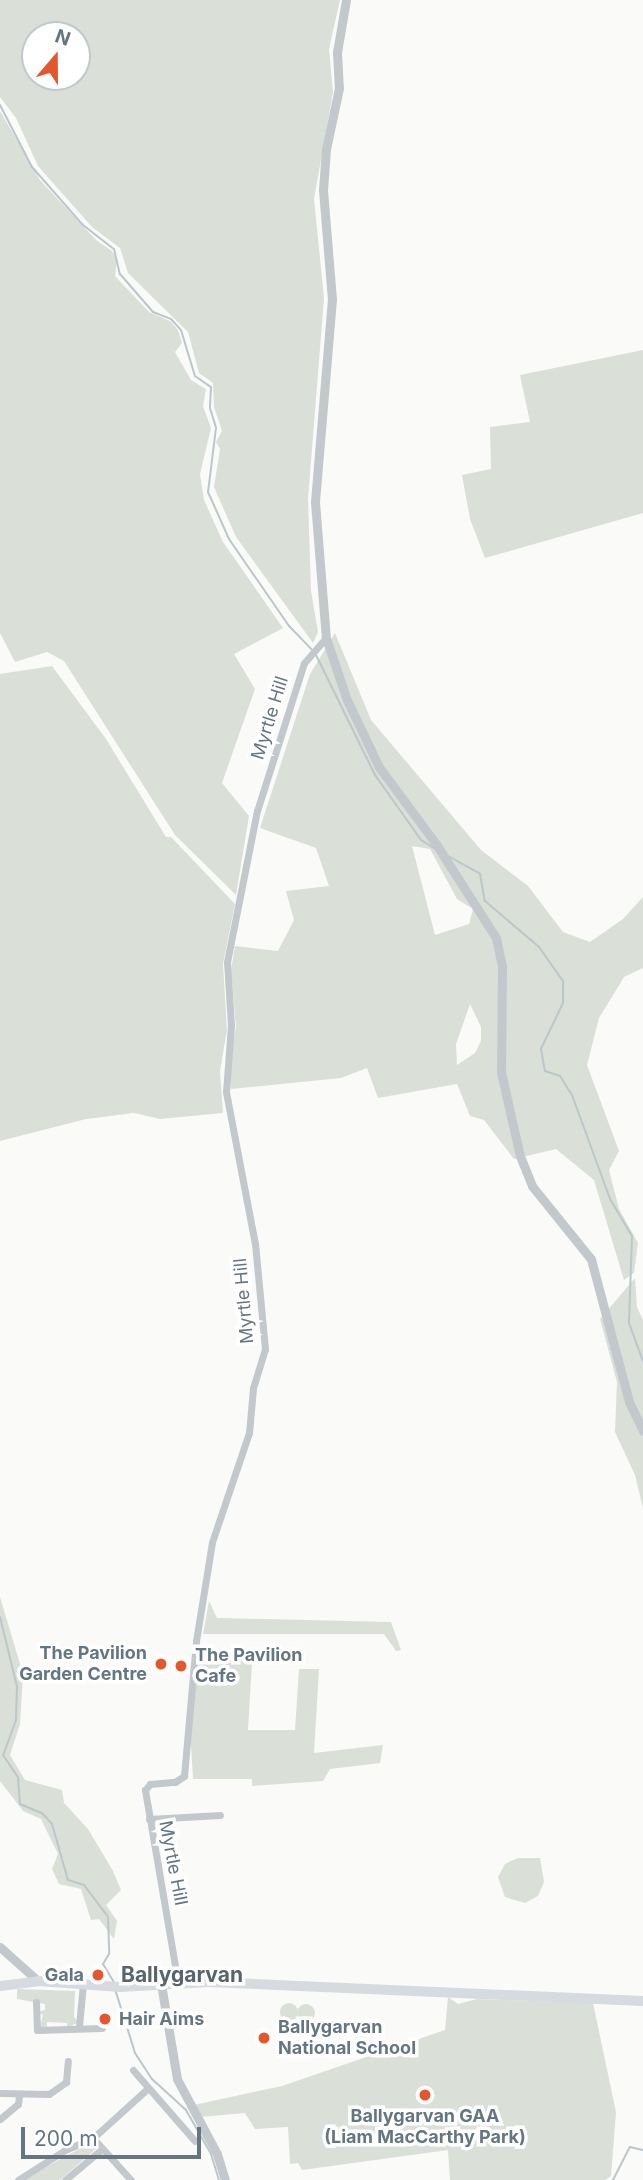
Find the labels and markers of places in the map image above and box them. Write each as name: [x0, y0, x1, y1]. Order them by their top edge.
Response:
place label: The Pavilion Garden Centre: [19, 1643, 147, 1686]
place label: The Pavilion Cafe: [195, 1645, 302, 1688]
marker: The Pavilion Garden Centre: [153, 1656, 169, 1672]
marker: The Pavilion Cafe: [173, 1658, 189, 1674]
place label: Gala: [45, 1964, 84, 1986]
marker: Gala: [90, 1967, 106, 1983]
place label: Hair Aims: [119, 2008, 204, 2030]
marker: Hair Aims: [97, 2011, 113, 2027]
place label: Ballygarvan National School: [278, 2017, 416, 2060]
marker: Ballygarvan National School: [256, 2030, 272, 2046]
marker: Ballygarvan GAA (Liam MacCarthy Park): [417, 2087, 433, 2103]
place label: Ballygarvan GAA (Liam MacCarthy Park): [324, 2106, 526, 2148]

